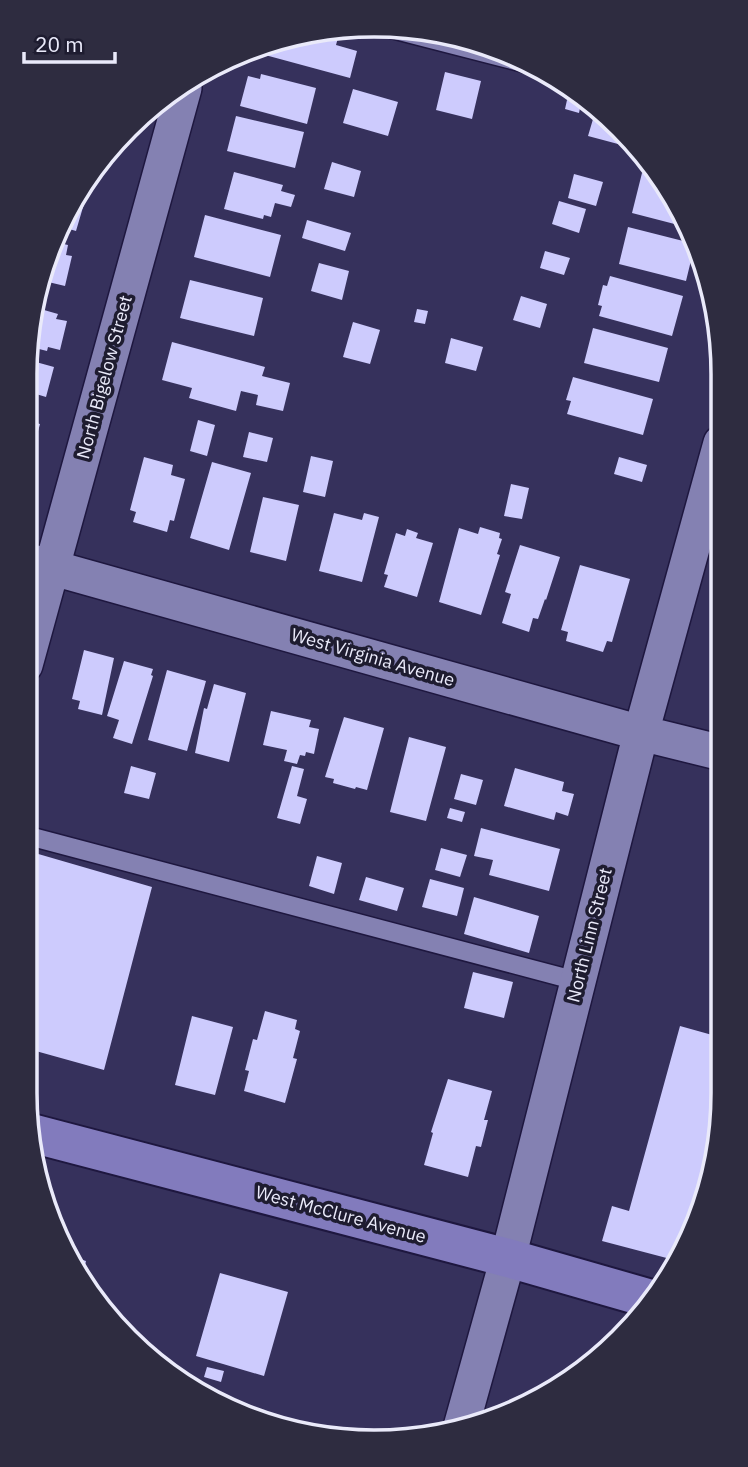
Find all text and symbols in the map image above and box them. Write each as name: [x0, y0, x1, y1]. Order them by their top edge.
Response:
scale bar: [24, 21, 116, 65]
text: 20 m: [35, 30, 84, 58]
street label: North Bigelow Street: [71, 293, 137, 461]
street label: West Virginia Avenue: [289, 623, 458, 691]
street label: North Linn Street: [561, 865, 617, 1005]
street label: West McClure Avenue: [253, 1180, 429, 1248]

